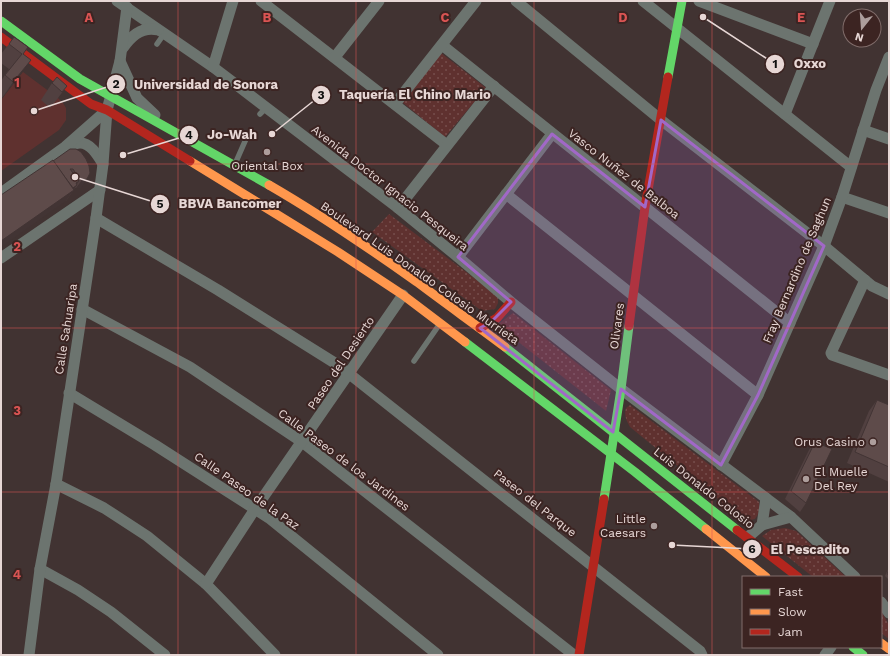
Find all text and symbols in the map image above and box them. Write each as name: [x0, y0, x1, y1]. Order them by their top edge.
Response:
north arrow: [842, 8, 882, 48]
text: A: [85, 10, 94, 25]
text: B: [263, 10, 272, 25]
text: C: [441, 10, 450, 25]
text: D: [618, 10, 628, 25]
text: E: [797, 10, 805, 25]
text: N: [853, 30, 865, 44]
callout: Oxxo: [765, 51, 834, 76]
text: Oxxo: [794, 56, 826, 71]
text: 1: [772, 57, 778, 71]
callout: Universidad de Sonora: [106, 71, 286, 96]
text: 1: [14, 75, 20, 90]
text: 2: [112, 77, 120, 91]
text: Universidad de Sonora: [134, 77, 278, 92]
callout: Taquería El Chino Mario: [311, 82, 499, 107]
text: Taquería El Chino Mario: [339, 87, 491, 102]
text: 3: [317, 88, 325, 102]
callout: Jo-Wah: [179, 122, 265, 147]
street label: Avenida Doctor Ignacio Pesqueira: [309, 122, 471, 254]
street label: Vasco Nuñez de Balboa: [566, 126, 683, 222]
text: Jo-Wah: [207, 127, 257, 142]
text: 4: [185, 128, 193, 142]
marker: Oriental Box: [262, 147, 272, 157]
place label: Oriental Box: [231, 159, 303, 173]
callout: BBVA Bancomer: [150, 191, 289, 216]
street label: Fray Bernardino de Saghun: [760, 195, 834, 345]
text: BBVA Bancomer: [179, 196, 282, 211]
text: 5: [157, 197, 164, 211]
street label: Boulevard Luis Donaldo Colosio Murrieta: [318, 199, 522, 347]
text: 2: [13, 239, 21, 254]
street label: Calle Sahuaripa: [52, 282, 80, 375]
street label: Olivares: [607, 302, 627, 350]
street label: Paseo del Desierto: [305, 314, 377, 412]
text: 3: [13, 403, 21, 418]
street label: Calle Paseo de los Jardines: [275, 406, 413, 514]
place label: Orus Casino: [794, 435, 865, 449]
marker: Orus Casino: [868, 437, 878, 447]
street label: Luis Donaldo Colosio: [651, 444, 757, 532]
street label: Calle Paseo de la Paz: [192, 449, 302, 533]
place label: El Muelle Del Rey: [814, 465, 868, 493]
street label: Paseo del Parque: [491, 466, 579, 540]
marker: El Muelle Del Rey: [801, 474, 811, 484]
place label: Little Caesars: [600, 512, 646, 540]
marker: Little Caesars: [649, 521, 659, 531]
callout: El Pescadito: [742, 537, 857, 562]
text: 6: [748, 542, 756, 556]
text: El Pescadito: [770, 542, 850, 557]
text: 4: [13, 567, 22, 582]
legend: [742, 576, 882, 648]
text: Fast: [778, 585, 803, 599]
text: Slow: [778, 605, 806, 619]
text: Jam: [778, 625, 803, 639]

